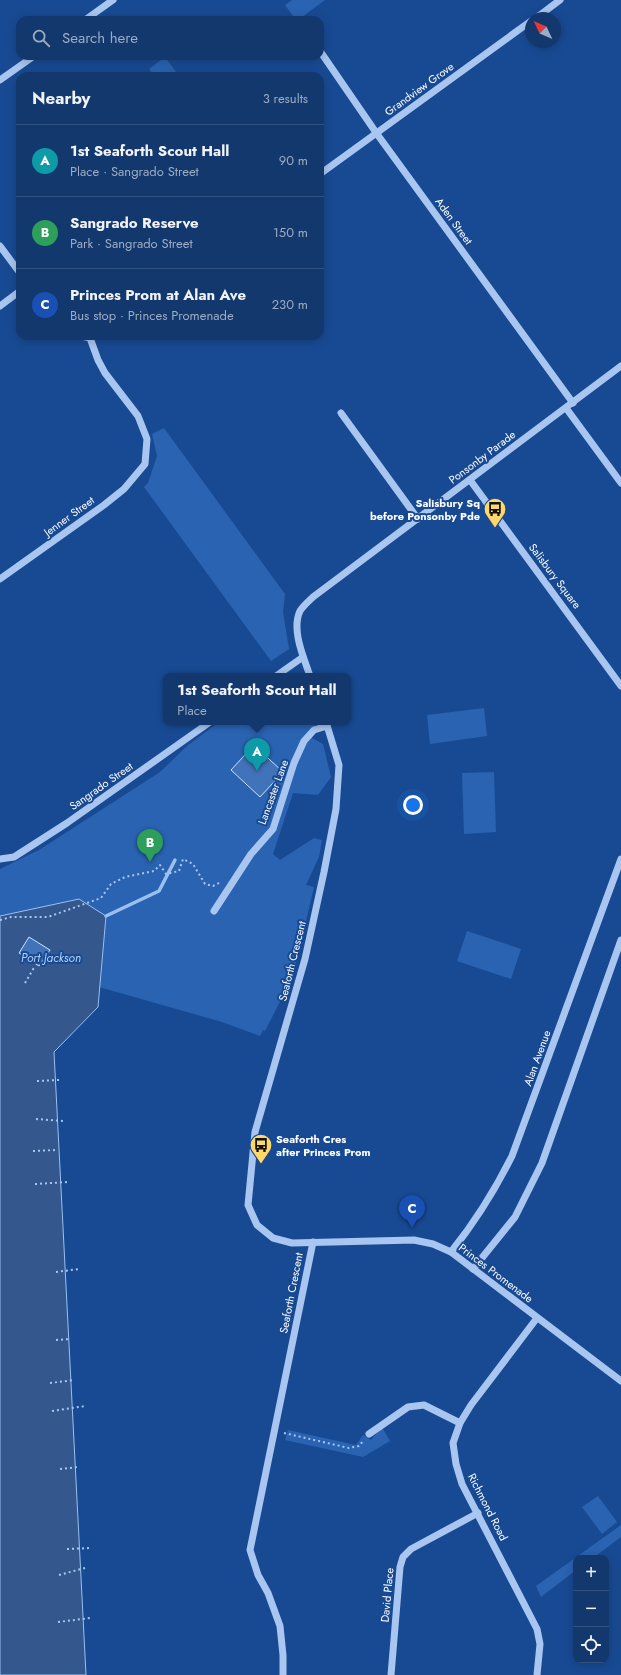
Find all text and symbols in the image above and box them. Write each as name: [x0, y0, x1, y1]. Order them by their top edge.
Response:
north arrow: [525, 12, 561, 48]
search box: [16, 16, 324, 60]
icon: search: [30, 27, 52, 49]
text: Search here: [62, 27, 138, 49]
street label: Grandview Grove: [381, 58, 457, 120]
text: Nearby: [32, 86, 90, 110]
text: 3 results: [263, 89, 308, 108]
text: 1st Seaforth Scout Hall: [70, 140, 229, 162]
text: A: [40, 151, 50, 170]
text: 90 m: [279, 151, 308, 170]
text: Place · Sangrado Street: [70, 162, 199, 181]
street label: Aden Street: [432, 194, 477, 248]
text: Sangrado Reserve: [70, 212, 199, 234]
text: B: [41, 223, 49, 242]
text: 150 m: [273, 223, 308, 242]
text: Park · Sangrado Street: [70, 234, 193, 253]
text: Princes Prom at Alan Ave: [70, 284, 246, 306]
text: C: [40, 295, 50, 314]
text: 230 m: [272, 295, 308, 314]
text: Bus stop · Princes Promenade: [70, 306, 234, 325]
street label: Ponsonby Parade: [445, 426, 519, 487]
street label: Jenner Street: [39, 492, 98, 541]
place label: Salisbury Sq before Ponsonby Pde: [370, 495, 480, 524]
bus stop icon: Salisbury Sq before Ponsonby Pde: [482, 496, 508, 529]
street label: Salisbury Square: [525, 540, 585, 612]
popup: [163, 673, 351, 725]
text: 1st Seaforth Scout Hall: [177, 679, 337, 701]
text: Place: [177, 701, 207, 720]
pin: A: [244, 738, 270, 771]
street label: Lancaster Lane: [254, 757, 292, 827]
street label: Sangrado Street: [66, 758, 136, 814]
your location: [403, 795, 423, 815]
pin: B: [137, 829, 163, 862]
street label: Seaforth Crescent: [274, 919, 310, 1003]
water label: Port Jackson: [21, 949, 81, 967]
street label: Alan Avenue: [519, 1028, 555, 1088]
place label: Seaforth Cres after Princes Prom: [276, 1131, 370, 1160]
bus stop icon: Seaforth Cres after Princes Prom: [248, 1132, 274, 1165]
pin: C: [399, 1195, 425, 1228]
street label: Princes Promenade: [455, 1240, 537, 1307]
street label: Seaforth Crescent: [275, 1251, 307, 1335]
street label: Richmond Road: [464, 1471, 512, 1543]
map controls: [573, 1555, 609, 1663]
button: +: [573, 1555, 609, 1591]
street label: David Place: [377, 1567, 397, 1623]
button: −: [573, 1591, 609, 1627]
button: locate: [573, 1627, 609, 1663]

